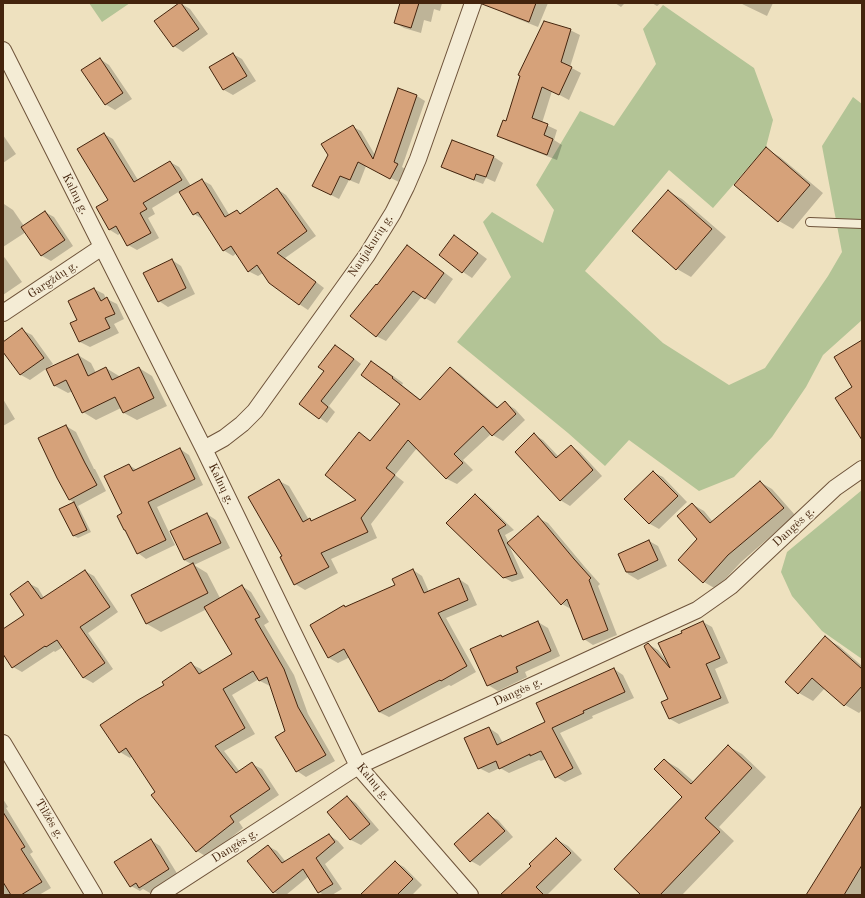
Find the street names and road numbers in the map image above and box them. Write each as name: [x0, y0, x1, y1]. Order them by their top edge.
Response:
street label: Kalnų g.: [59, 171, 91, 217]
street label: Naujakurių g.: [345, 212, 397, 280]
street label: Gargždų g.: [25, 258, 81, 302]
street label: Kalnų g.: [205, 461, 237, 507]
street label: Dangės g.: [770, 504, 818, 550]
street label: Dangės g.: [491, 674, 545, 710]
street label: Kalnų g.: [353, 760, 393, 804]
street label: Tilžės g.: [31, 796, 67, 842]
street label: Dangės g.: [209, 826, 261, 866]

